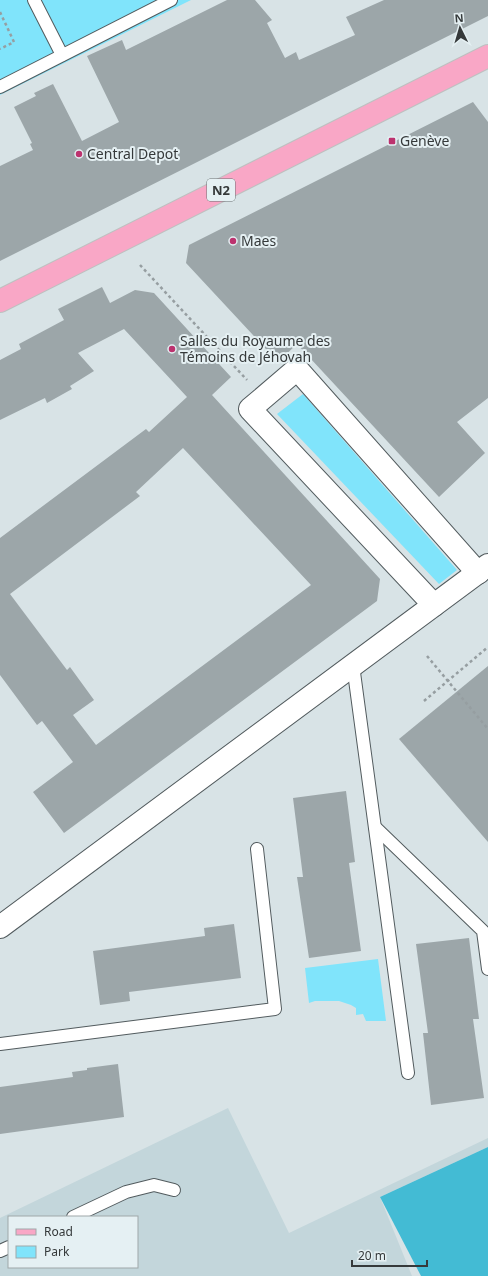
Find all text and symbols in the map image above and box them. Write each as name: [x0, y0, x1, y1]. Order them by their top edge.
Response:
north arrow: [440, 8, 480, 48]
text: N: [454, 10, 464, 25]
place label: Genève: [400, 131, 449, 150]
marker: Genève: [387, 136, 397, 146]
place label: Central Depot: [87, 144, 178, 163]
marker: Central Depot: [74, 149, 84, 159]
road number: N2: [207, 179, 235, 201]
place label: Maes: [241, 231, 276, 250]
marker: Maes: [228, 236, 238, 246]
place label: Salles du Royaume des Témoins de Jéhovah: [180, 331, 331, 366]
marker: Salles du Royaume des Témoins de Jéhovah: [167, 344, 177, 354]
legend: [8, 1216, 138, 1268]
text: Road: [44, 1223, 73, 1240]
scale bar: [352, 1242, 427, 1268]
text: Park: [44, 1243, 70, 1260]
text: 20 m: [358, 1247, 386, 1264]

